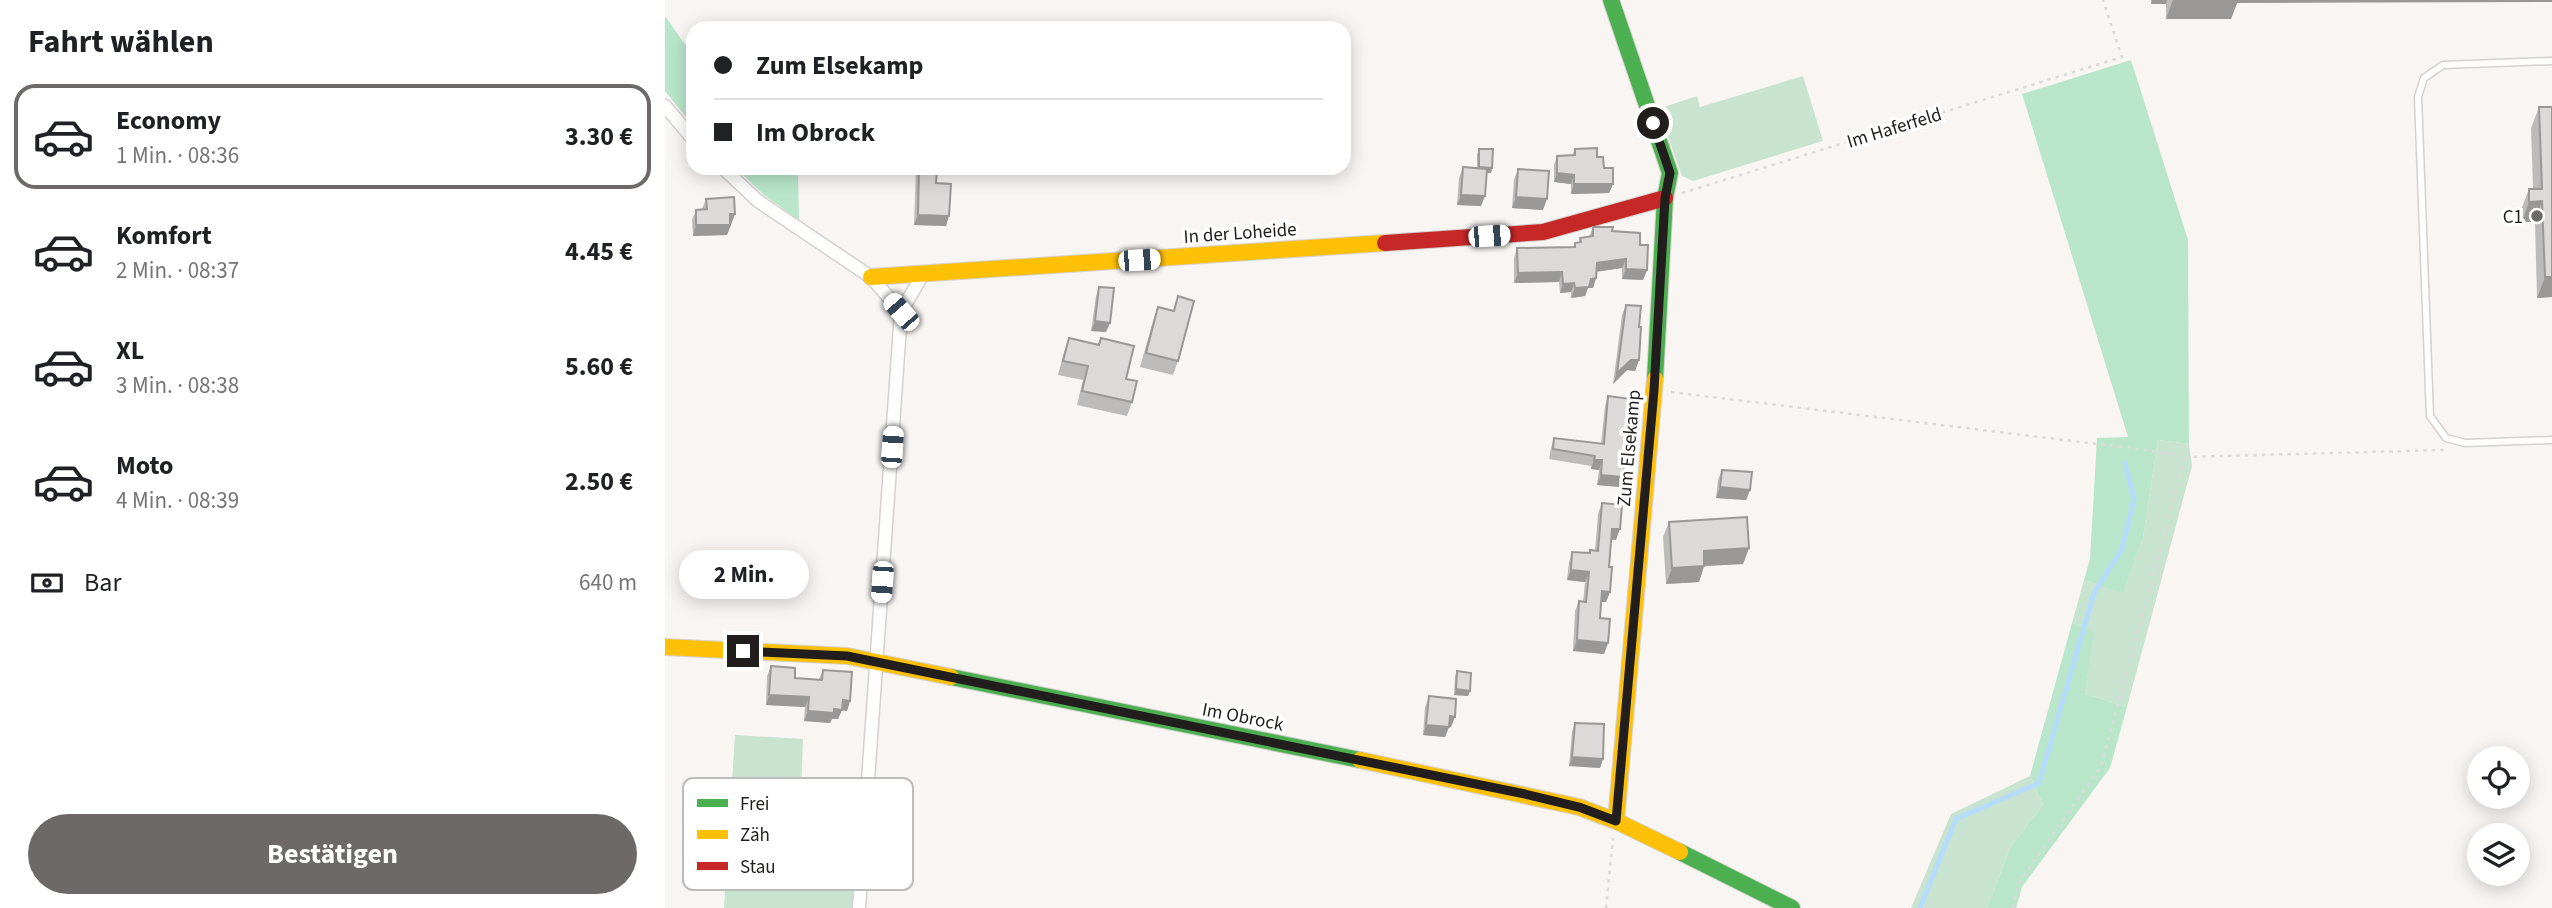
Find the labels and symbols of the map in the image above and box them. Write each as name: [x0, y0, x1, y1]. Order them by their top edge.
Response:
street label: Im Haferfeld: [1844, 101, 1945, 156]
route start: [1637, 107, 1669, 139]
place label: C1: [2503, 204, 2523, 231]
marker: C1: [2529, 208, 2545, 224]
street label: In der Loheide: [1183, 216, 1298, 251]
car: [1468, 224, 1511, 248]
car: [1118, 248, 1161, 272]
car: [880, 289, 923, 335]
street label: Zum Elsekamp: [1611, 389, 1648, 508]
car: [881, 425, 904, 469]
callout: 2 Min.: [678, 550, 808, 598]
car: [871, 560, 894, 604]
route end: [727, 635, 759, 667]
street label: Im Obrock: [1200, 696, 1286, 739]
legend: [683, 778, 913, 890]
text: Frei: [740, 791, 770, 818]
text: Zäh: [740, 822, 770, 849]
text: Stau: [740, 854, 776, 881]

